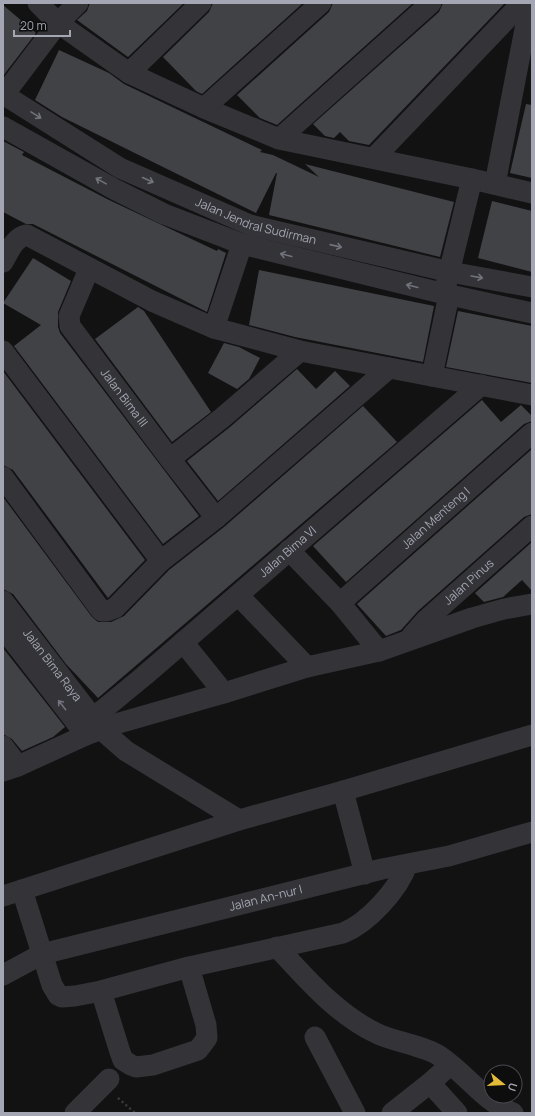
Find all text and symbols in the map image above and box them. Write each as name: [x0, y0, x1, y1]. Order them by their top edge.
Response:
scale bar: [14, 12, 70, 38]
text: 20 m: [20, 17, 47, 34]
one-way arrow: [30, 111, 41, 119]
one-way arrow: [95, 177, 107, 185]
one-way arrow: [141, 177, 153, 185]
street label: Jalan Jendral Sudirman: [193, 193, 318, 248]
one-way arrow: [329, 242, 342, 250]
one-way arrow: [280, 251, 293, 258]
one-way arrow: [470, 273, 483, 281]
one-way arrow: [406, 282, 419, 289]
street label: Jalan Bima III: [97, 365, 152, 430]
street label: Jalan Menteng I: [398, 483, 473, 553]
street label: Jalan Bima VI: [255, 522, 320, 581]
street label: Jalan Pinus: [440, 555, 497, 608]
street label: Jalan Bima Raya: [19, 625, 86, 705]
one-way arrow: [58, 699, 66, 710]
street label: Jalan An-nur I: [227, 880, 304, 915]
north arrow: [483, 1064, 523, 1104]
text: U: [505, 1081, 521, 1093]

